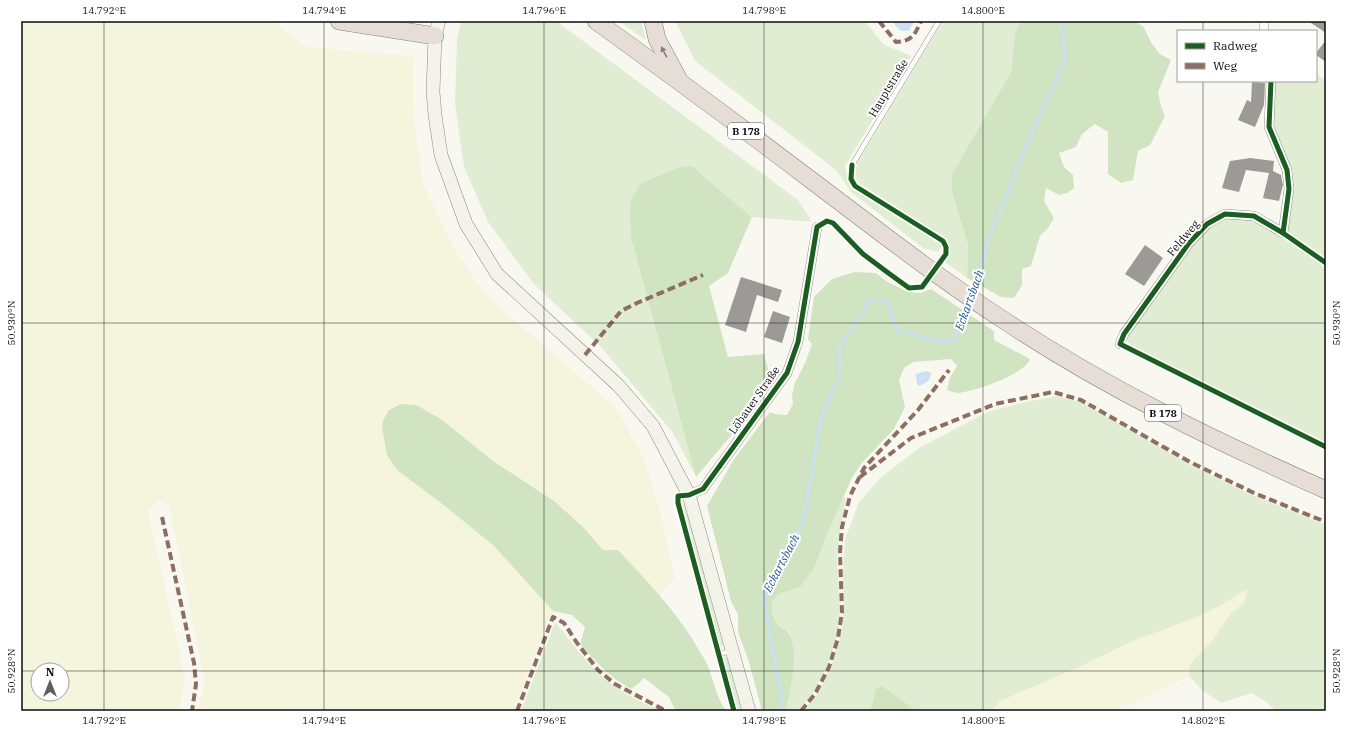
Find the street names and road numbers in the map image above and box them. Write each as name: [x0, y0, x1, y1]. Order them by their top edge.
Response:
street label: Hauptstraße: [865, 56, 911, 119]
road number: B 178: [728, 123, 764, 139]
street label: Feldweg: [1164, 217, 1202, 259]
street label: Löbauer Straße: [725, 363, 783, 437]
road number: B 178: [1145, 405, 1181, 421]

